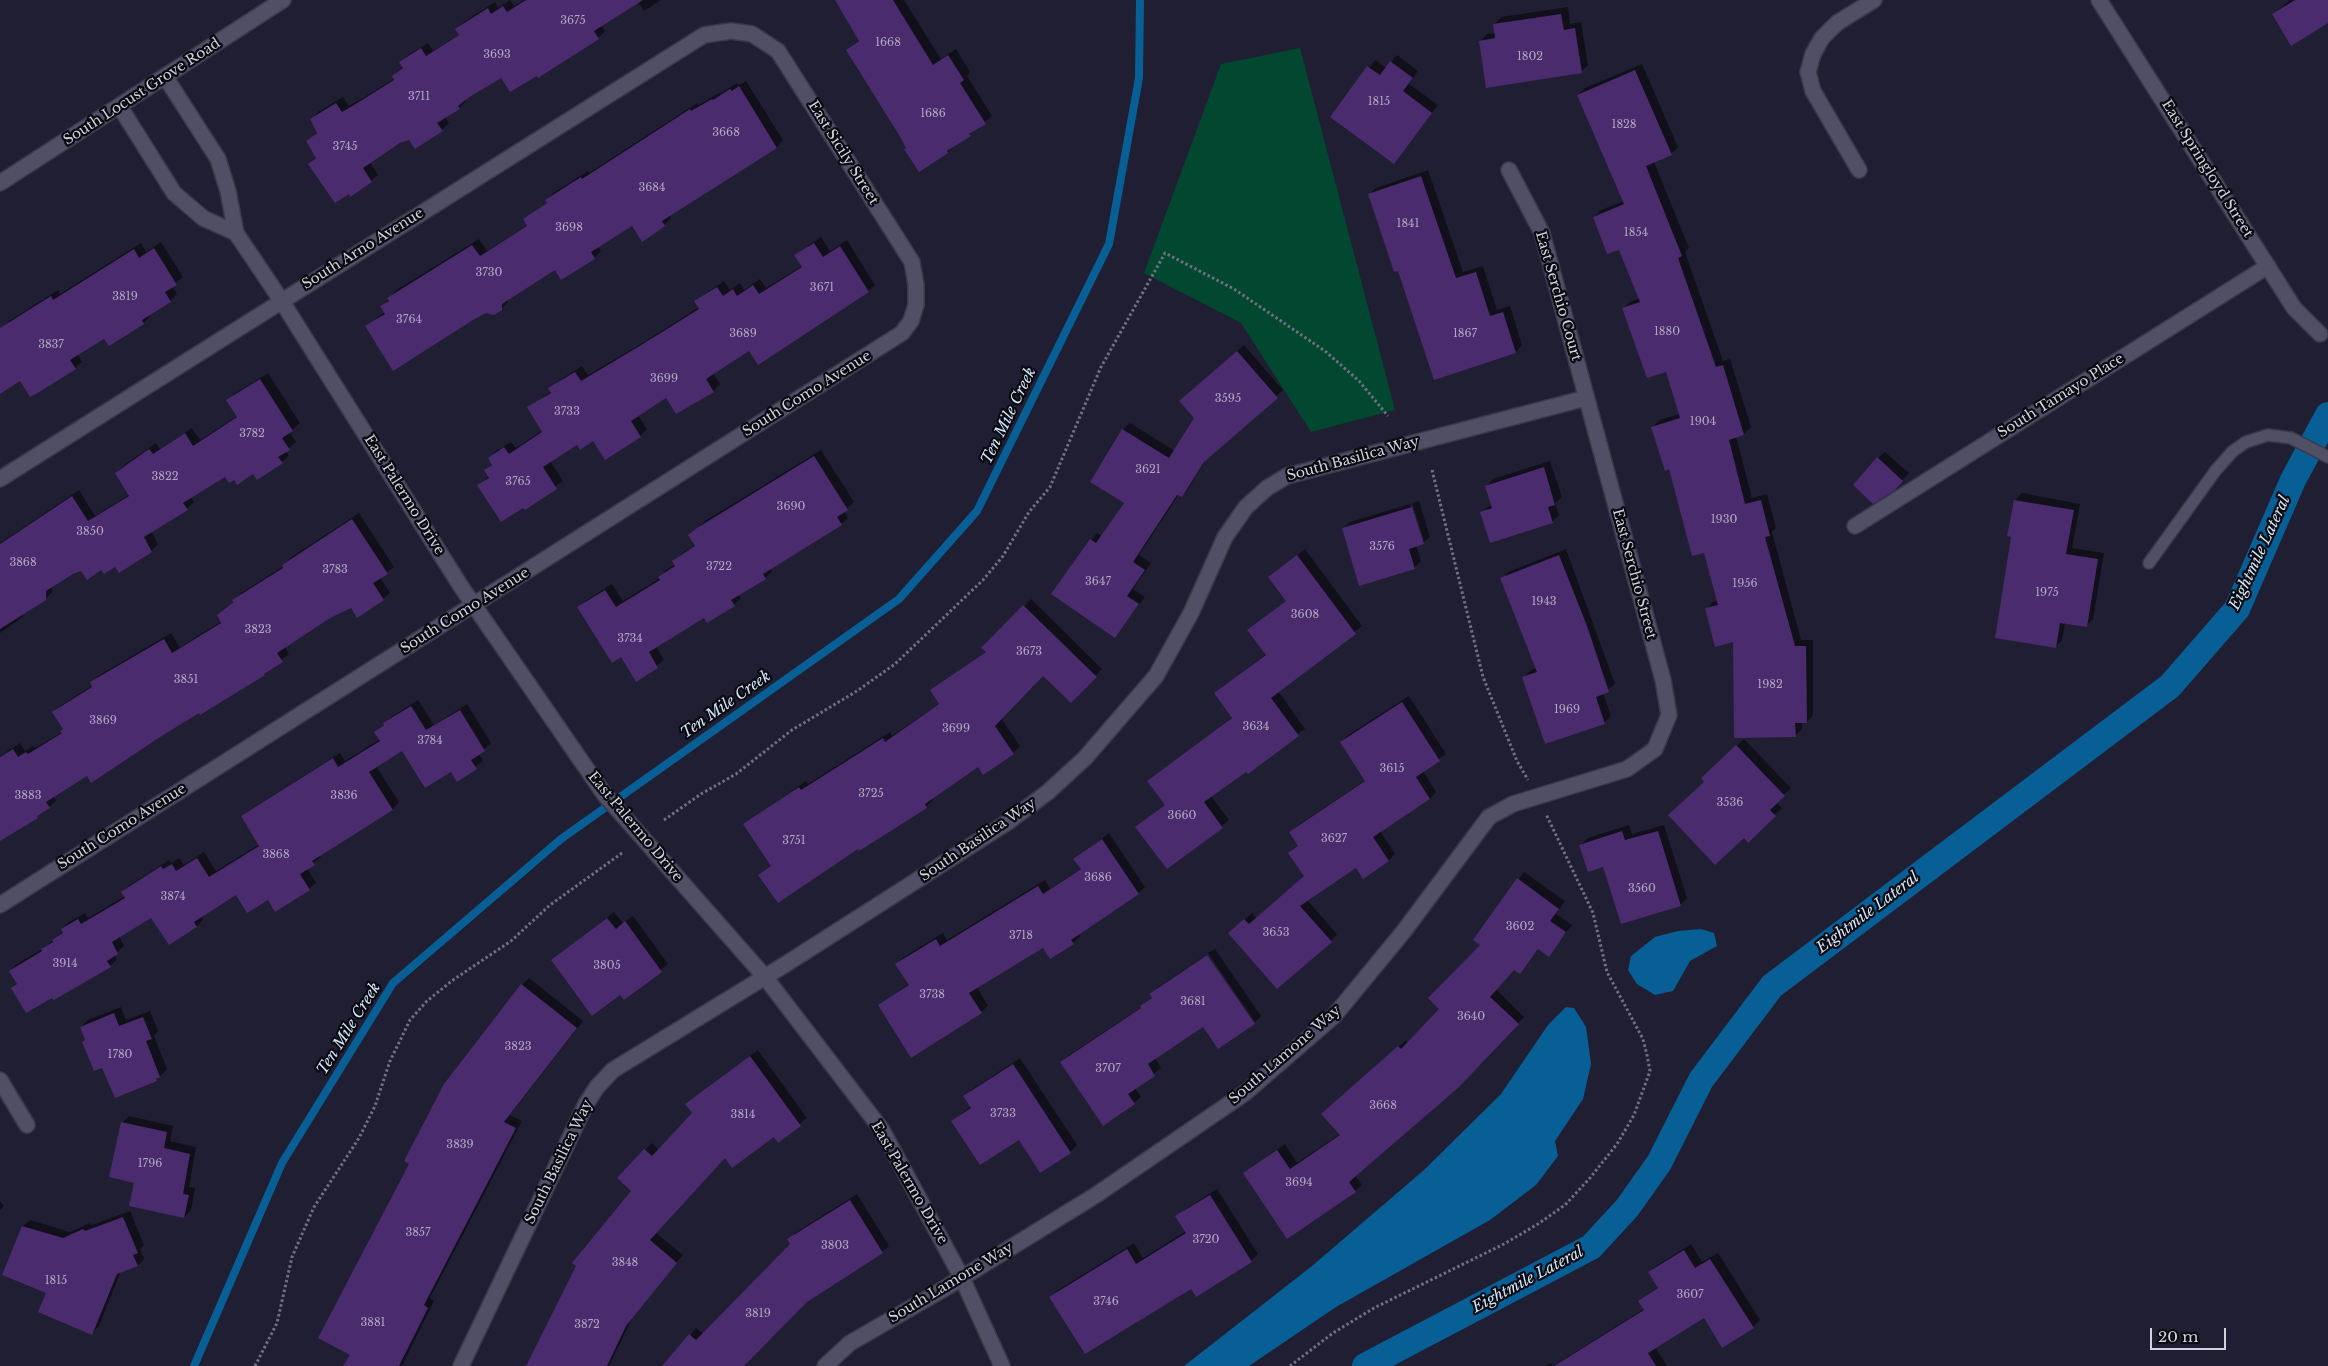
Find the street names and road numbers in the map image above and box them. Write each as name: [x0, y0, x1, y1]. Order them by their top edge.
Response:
street label: South Locust Grove Road: [60, 35, 224, 149]
street label: East Springloyd Street: [2158, 97, 2256, 241]
street label: East Sicily Street: [804, 98, 882, 208]
street label: South Arno Avenue: [299, 205, 427, 293]
street label: East Serchio Court: [1531, 229, 1585, 363]
street label: South Como Avenue: [740, 348, 874, 440]
street label: South Tamayo Place: [1995, 350, 2127, 442]
street label: East Palermo Drive: [360, 432, 448, 558]
street label: South Basilica Way: [1285, 433, 1421, 485]
street label: East Serchio Street: [1608, 507, 1660, 641]
street label: South Como Avenue: [398, 565, 532, 657]
street label: East Palermo Drive: [584, 769, 686, 885]
street label: South Como Avenue: [55, 781, 189, 873]
street label: South Basilica Way: [917, 795, 1039, 885]
street label: South Lamone Way: [1226, 1002, 1344, 1108]
street label: South Basilica Way: [522, 1097, 596, 1227]
street label: East Palermo Drive: [867, 1119, 951, 1247]
street label: South Lamone Way: [886, 1239, 1016, 1327]

